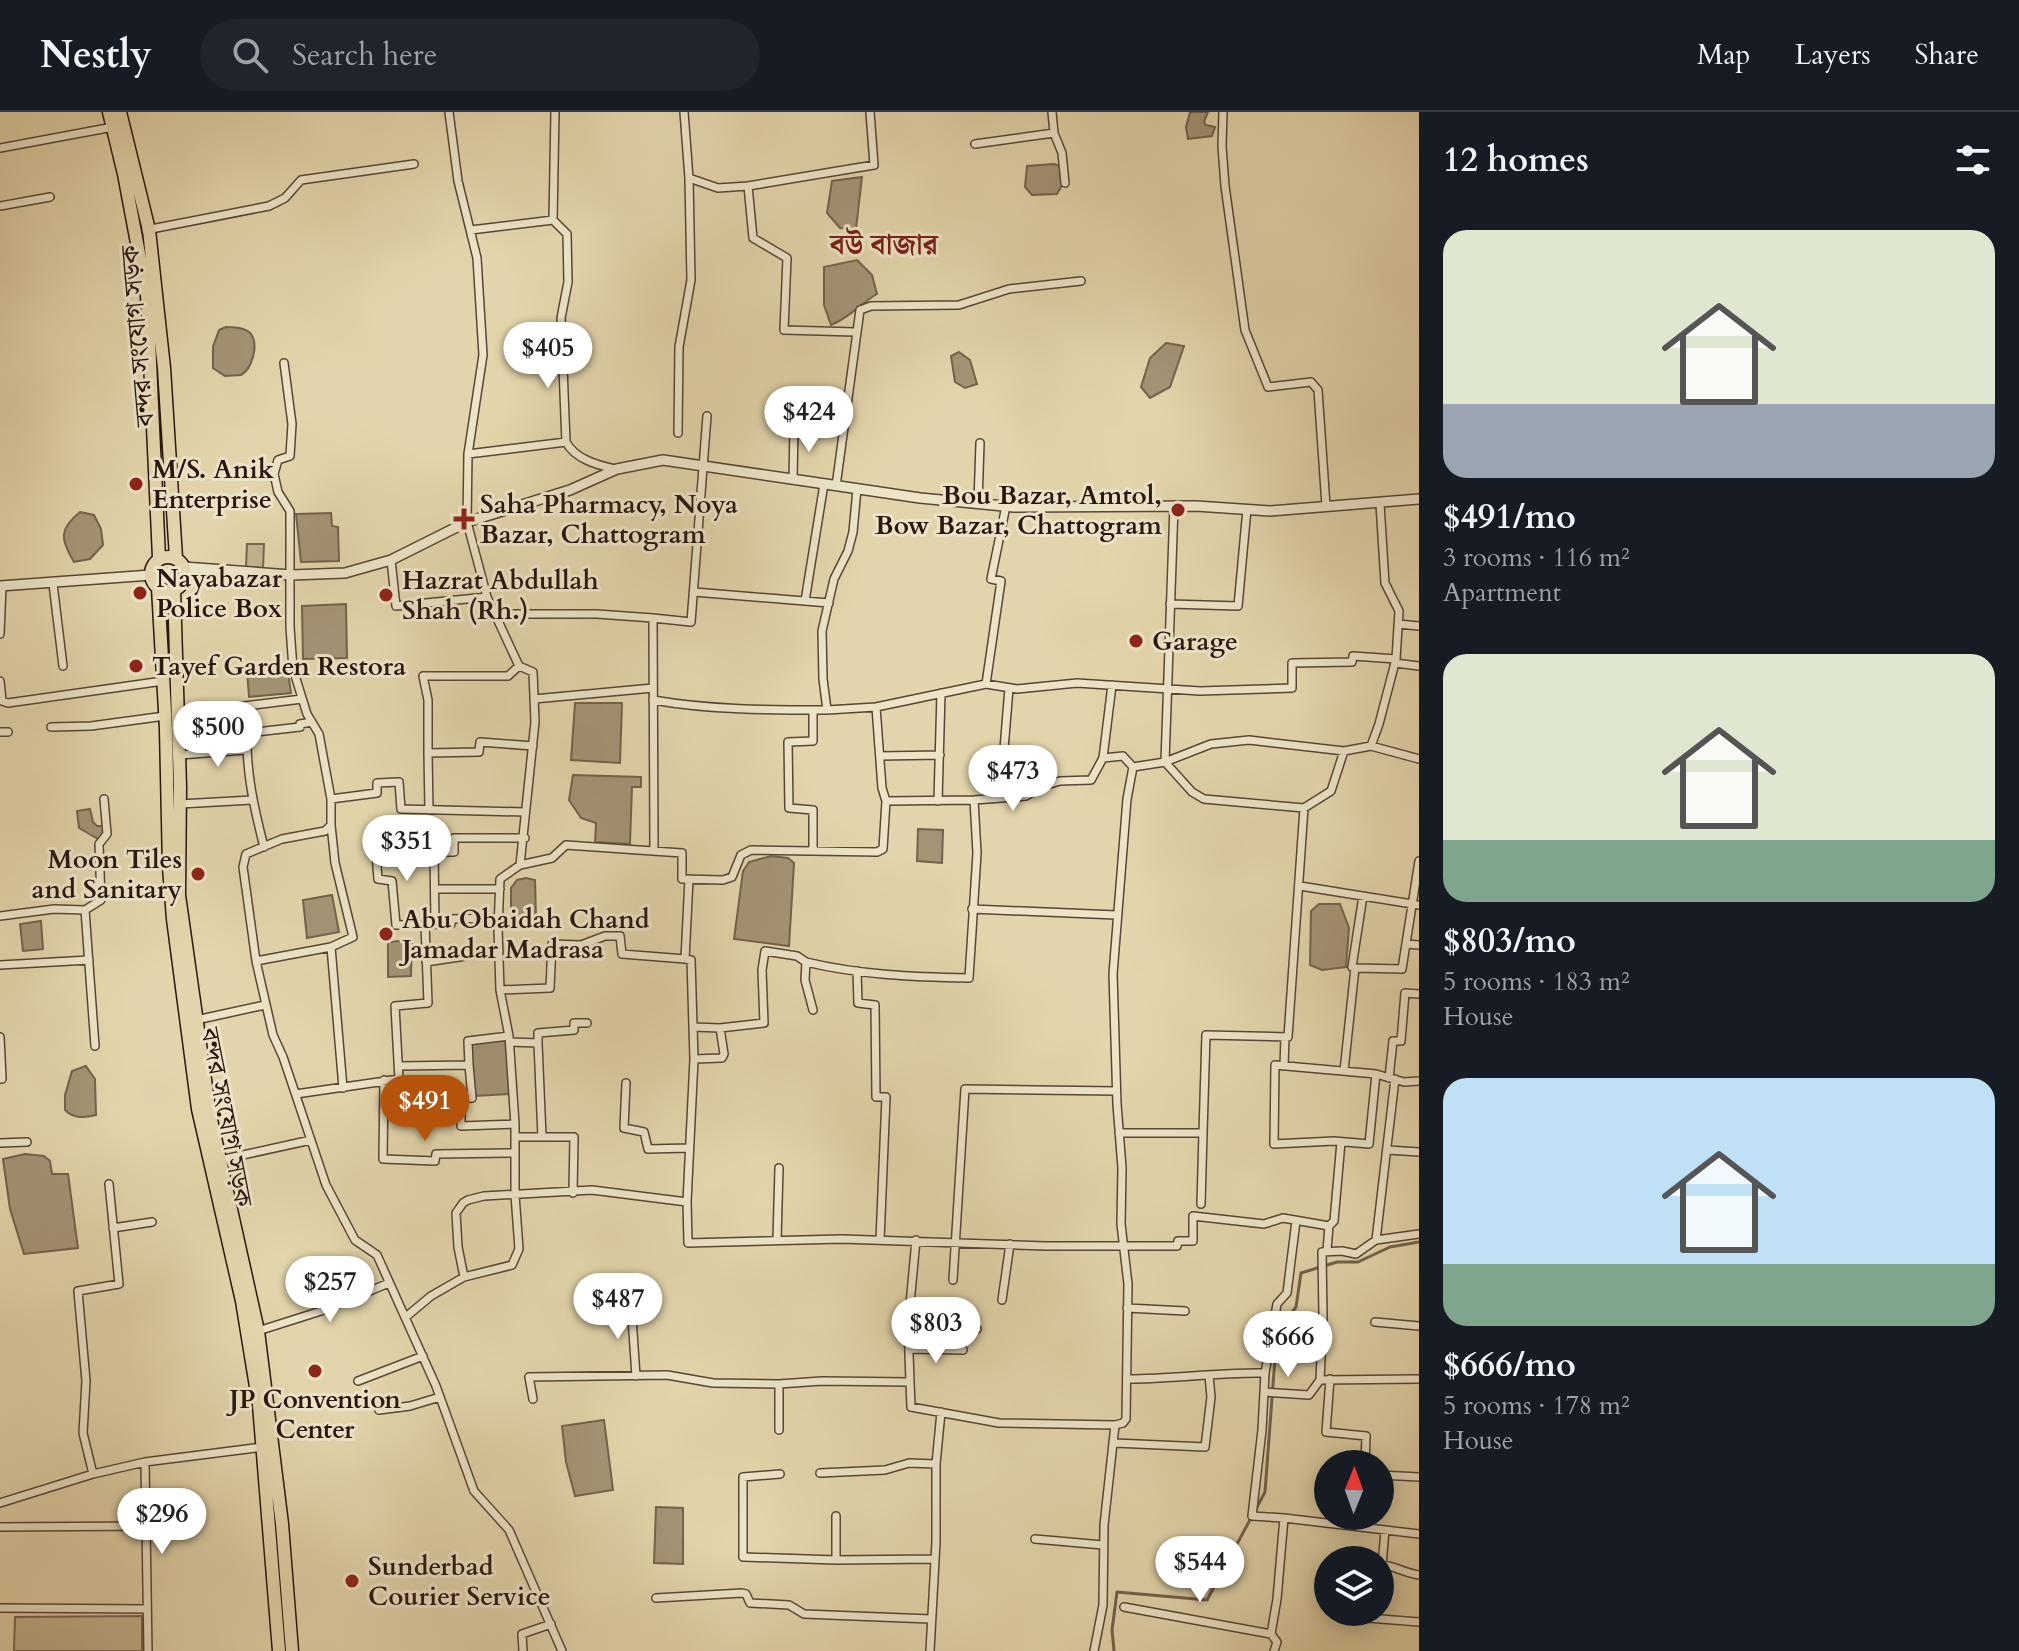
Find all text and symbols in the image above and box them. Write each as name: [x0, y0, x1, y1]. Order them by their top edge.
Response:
search box: [200, 19, 760, 91]
text: Nestly: [40, 29, 152, 81]
icon: search: [228, 33, 272, 77]
text: Search here: [292, 35, 437, 76]
text: Map: [1697, 36, 1750, 74]
text: Layers: [1794, 36, 1871, 74]
text: Share: [1915, 36, 1979, 74]
text: 12 homes: [1443, 137, 1589, 183]
icon: filters: [1951, 138, 1995, 182]
district label: বউ বাজার: [829, 226, 940, 264]
street label: বন্দর সংযোগ সড়ক: [112, 242, 163, 429]
icon: home: [1647, 282, 1791, 426]
pin: $405: [501, 322, 595, 390]
text: $405: [521, 330, 575, 365]
pin: $424: [762, 386, 856, 454]
text: $424: [782, 394, 836, 429]
place label: M/S. Anik Enterprise: [152, 452, 275, 517]
marker: M/S. Anik Enterprise: [127, 475, 145, 493]
place label: Bou Bazar, Amtol, Bow Bazar, Chattogram: [875, 478, 1162, 543]
place label: Saha Pharmacy, Noya Bazar, Chattogram: [480, 487, 738, 552]
text: $491/mo: [1443, 494, 1576, 540]
marker: Bou Bazar, Amtol, Bow Bazar, Chattogram: [1169, 501, 1187, 519]
marker: Saha Pharmacy, Noya Bazar, Chattogram: [455, 510, 473, 528]
text: 3 rooms · 116 m²: [1443, 540, 1630, 575]
place label: Nayabazar Police Box: [156, 561, 283, 626]
place label: Hazrat Abdullah Shah (Rh.): [402, 563, 599, 628]
text: Apartment: [1443, 575, 1561, 610]
marker: Nayabazar Police Box: [131, 584, 149, 602]
marker: Hazrat Abdullah Shah (Rh.): [377, 586, 395, 604]
place label: Garage: [1152, 624, 1238, 659]
marker: Garage: [1127, 632, 1145, 650]
place label: Tayef Garden Restora: [152, 649, 406, 684]
marker: Tayef Garden Restora: [127, 657, 145, 675]
pin: $500: [171, 701, 265, 769]
icon: home: [1647, 706, 1791, 850]
text: $500: [191, 709, 245, 744]
pin: $473: [966, 745, 1060, 813]
text: $473: [986, 753, 1040, 788]
pin: $351: [360, 815, 454, 883]
text: $351: [380, 823, 434, 858]
place label: Moon Tiles and Sanitary: [32, 842, 182, 907]
marker: Moon Tiles and Sanitary: [189, 865, 207, 883]
place label: Abu Obaidah Chand Jamadar Madrasa: [398, 902, 650, 967]
text: $803/mo: [1443, 918, 1576, 964]
marker: Abu Obaidah Chand Jamadar Madrasa: [377, 925, 395, 943]
text: 5 rooms · 183 m²: [1443, 964, 1630, 999]
text: House: [1443, 999, 1514, 1034]
street label: বন্দর সংযোগ সড়ক: [192, 1024, 261, 1211]
pin: $491: [378, 1075, 472, 1143]
text: $491: [398, 1083, 452, 1118]
icon: home: [1647, 1130, 1791, 1274]
pin: $257: [283, 1256, 377, 1324]
text: $257: [303, 1264, 357, 1299]
pin: $487: [571, 1273, 665, 1341]
text: $487: [591, 1281, 645, 1316]
pin: $803: [889, 1297, 983, 1365]
text: $803: [909, 1305, 963, 1340]
pin: $666: [1241, 1311, 1335, 1379]
text: $666: [1261, 1319, 1315, 1354]
text: $666/mo: [1443, 1342, 1576, 1388]
marker: JP Convention Center: [306, 1362, 324, 1380]
place label: JP Convention Center: [225, 1382, 401, 1447]
text: 5 rooms · 178 m²: [1443, 1388, 1630, 1423]
text: House: [1443, 1423, 1514, 1458]
north arrow: [1314, 1450, 1394, 1530]
map controls: [1314, 1450, 1394, 1626]
pin: $296: [115, 1488, 209, 1556]
text: $296: [135, 1496, 189, 1531]
pin: $544: [1153, 1536, 1247, 1604]
text: $544: [1173, 1544, 1227, 1579]
button: layers: [1314, 1546, 1394, 1626]
place label: Sunderbad Courier Service: [368, 1549, 551, 1614]
marker: Sunderbad Courier Service: [343, 1572, 361, 1590]

